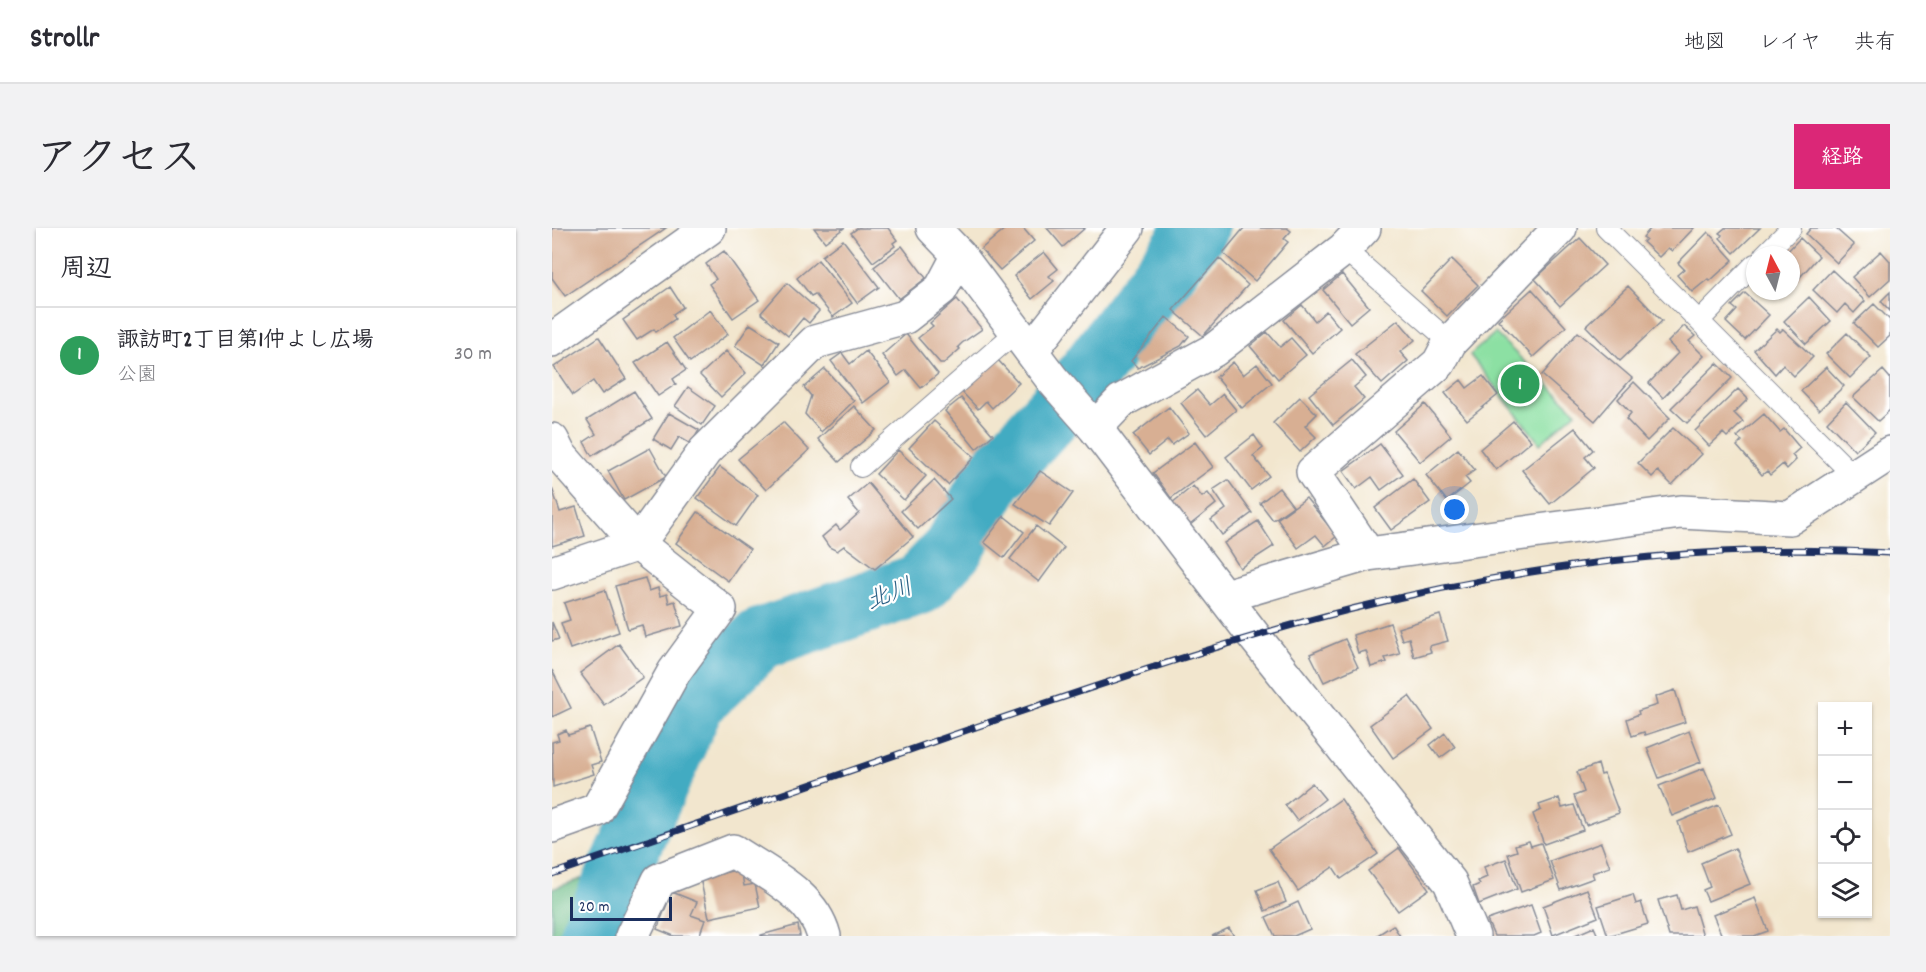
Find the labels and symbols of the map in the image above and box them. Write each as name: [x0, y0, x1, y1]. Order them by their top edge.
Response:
north arrow: [1746, 246, 1800, 300]
pin: 1: [1500, 362, 1540, 406]
your location: [1440, 495, 1469, 524]
water label: 北川: [862, 571, 919, 620]
scale bar: [570, 894, 672, 922]

